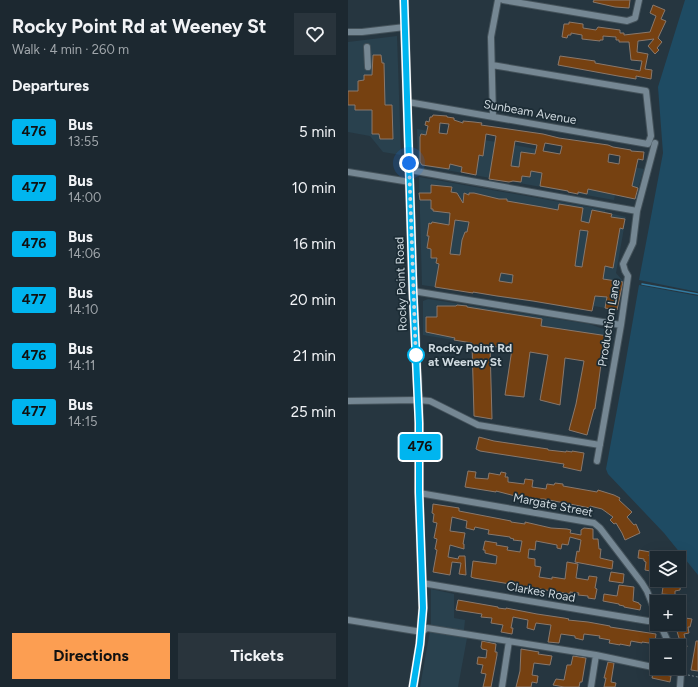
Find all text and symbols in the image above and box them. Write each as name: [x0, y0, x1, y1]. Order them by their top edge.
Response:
button: heart: [294, 13, 336, 55]
text: Rocky Point Rd at Weeney St: [12, 15, 266, 38]
text: Walk · 4 min · 260 m: [12, 42, 129, 57]
text: Departures: [12, 77, 89, 95]
street label: Sunbeam Avenue: [482, 97, 578, 127]
text: Bus: [68, 116, 93, 134]
text: 476: [22, 123, 46, 140]
text: 5 min: [299, 123, 336, 141]
text: 13:55: [68, 134, 99, 149]
your location: [399, 153, 419, 173]
text: Bus: [68, 172, 93, 190]
text: 477: [22, 179, 46, 196]
text: 10 min: [292, 179, 336, 197]
text: 14:00: [68, 190, 101, 205]
text: Bus: [68, 228, 93, 246]
text: 476: [22, 235, 46, 252]
text: 16 min: [293, 235, 336, 253]
street label: Rocky Point Road: [392, 237, 410, 331]
text: 14:06: [68, 246, 100, 261]
street label: Production Lane: [595, 278, 623, 367]
text: Bus: [68, 284, 93, 302]
text: 477: [22, 291, 46, 308]
text: 20 min: [290, 291, 336, 309]
text: 14:10: [68, 302, 98, 317]
text: Bus: [68, 340, 93, 358]
place label: Rocky Point Rd at Weeney St: [428, 341, 512, 369]
marker: Rocky Point Rd at Weeney St: [407, 346, 425, 364]
text: 476: [22, 347, 46, 364]
text: 21 min: [293, 347, 336, 365]
text: 14:11: [68, 358, 95, 373]
text: Bus: [68, 396, 93, 414]
text: 477: [22, 403, 46, 420]
text: 25 min: [291, 403, 336, 421]
text: 14:15: [68, 414, 98, 429]
line badge: 476: [397, 434, 443, 460]
text: 476: [408, 438, 432, 455]
street label: Margate Street: [512, 490, 595, 520]
map controls: [650, 551, 686, 675]
button: layers: [650, 551, 686, 587]
street label: Clarkes Road: [505, 579, 577, 605]
button: +: [650, 595, 686, 631]
button: Directions: [12, 633, 170, 679]
button: Tickets: [178, 633, 336, 679]
button: −: [650, 639, 686, 675]

